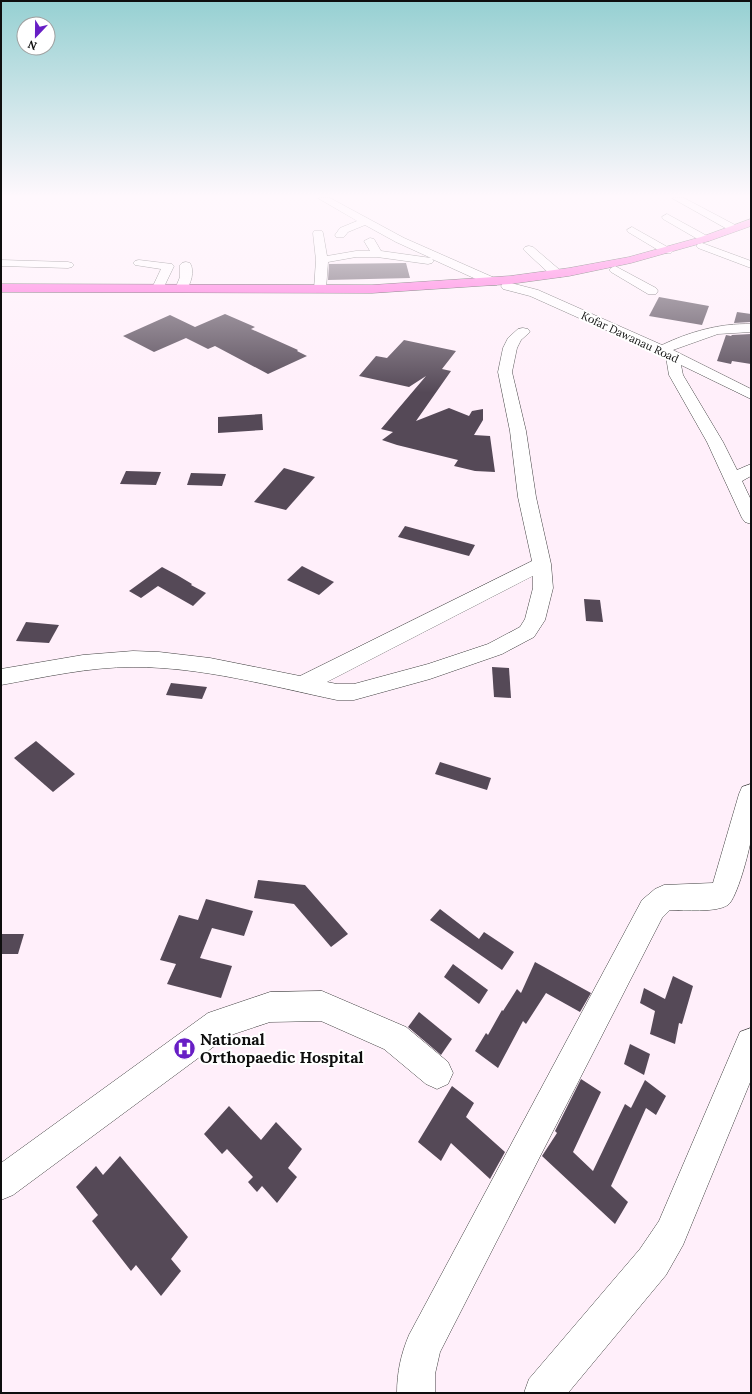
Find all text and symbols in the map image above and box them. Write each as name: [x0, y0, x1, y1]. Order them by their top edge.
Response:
north arrow: [16, 16, 56, 56]
text: N: [25, 37, 39, 53]
street label: Kofar Dawanau Road: [579, 308, 681, 366]
place label: National Orthopaedic Hospital: [200, 1029, 364, 1067]
hospital icon: National Orthopaedic Hospital: [172, 1035, 198, 1061]

